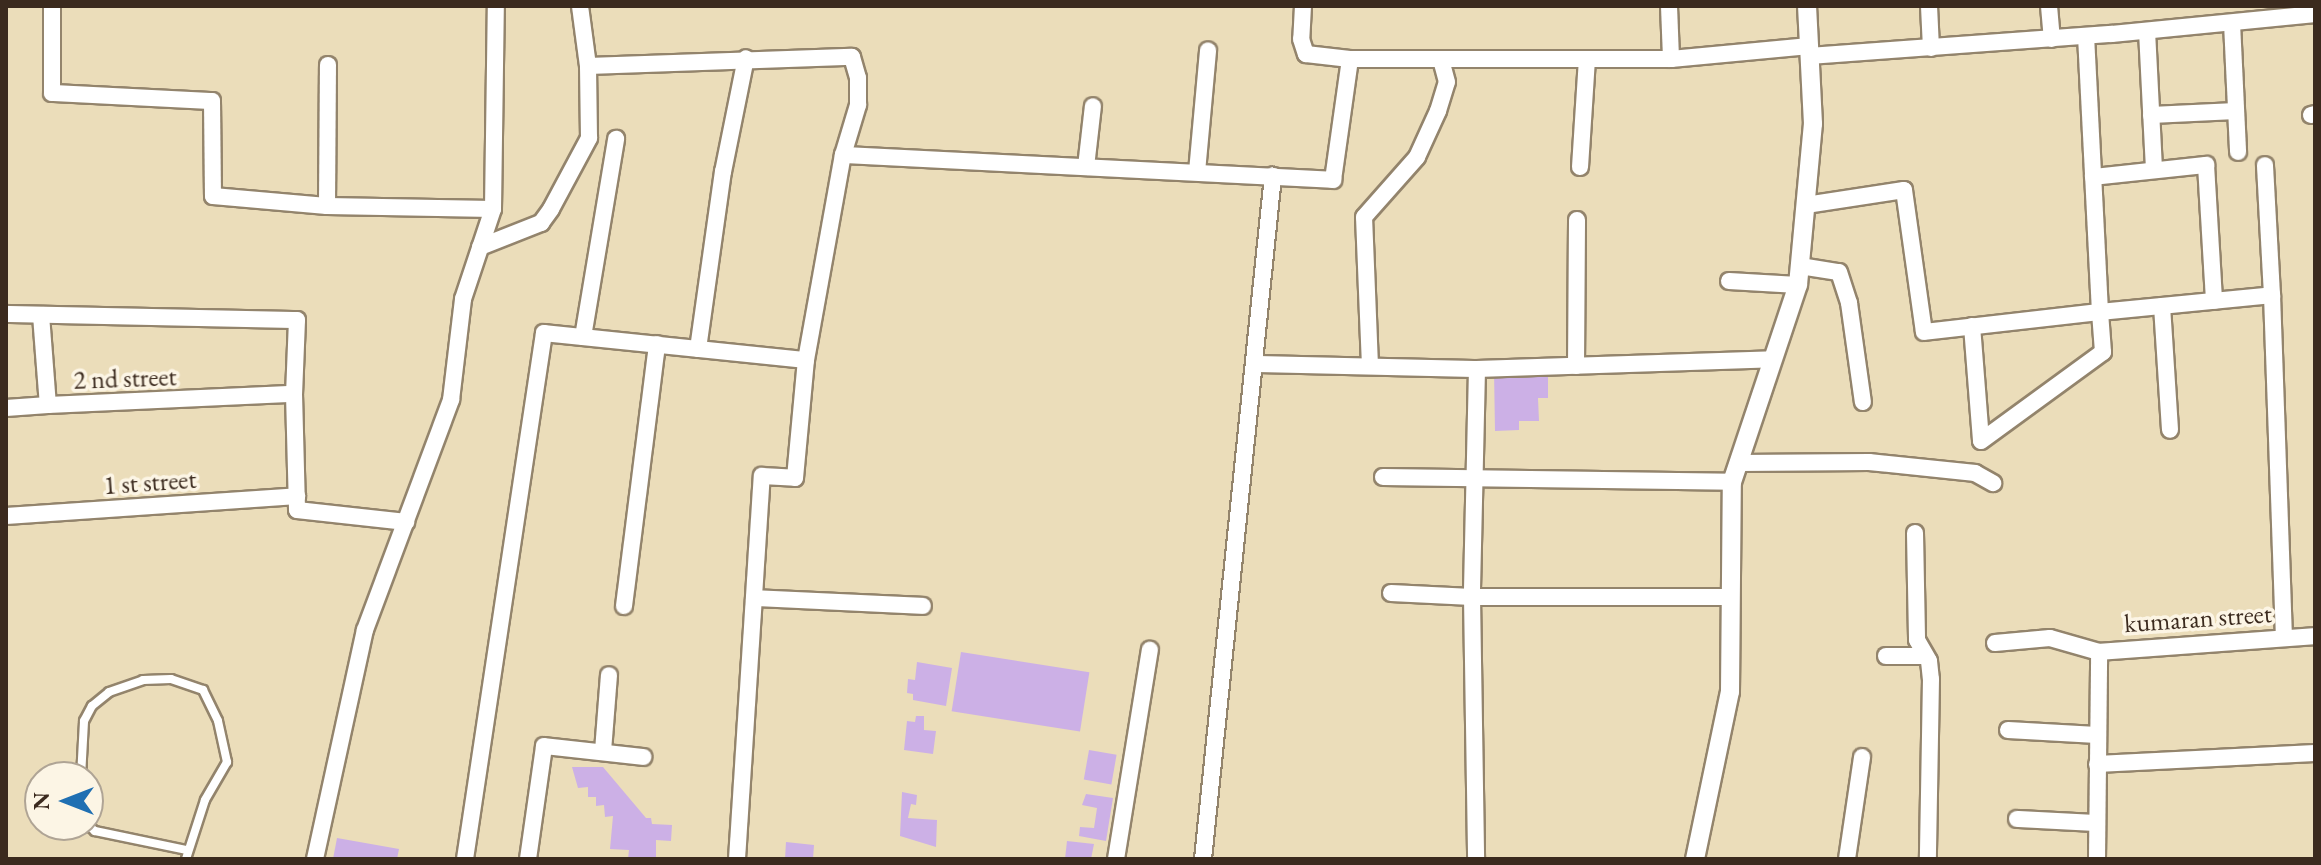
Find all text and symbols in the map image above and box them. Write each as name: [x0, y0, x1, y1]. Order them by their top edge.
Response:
street label: 2 nd street: [73, 362, 177, 396]
street label: 1 st street: [103, 464, 197, 502]
street label: kumaran street: [2123, 598, 2273, 640]
north arrow: [24, 761, 104, 841]
text: N: [27, 792, 56, 810]

